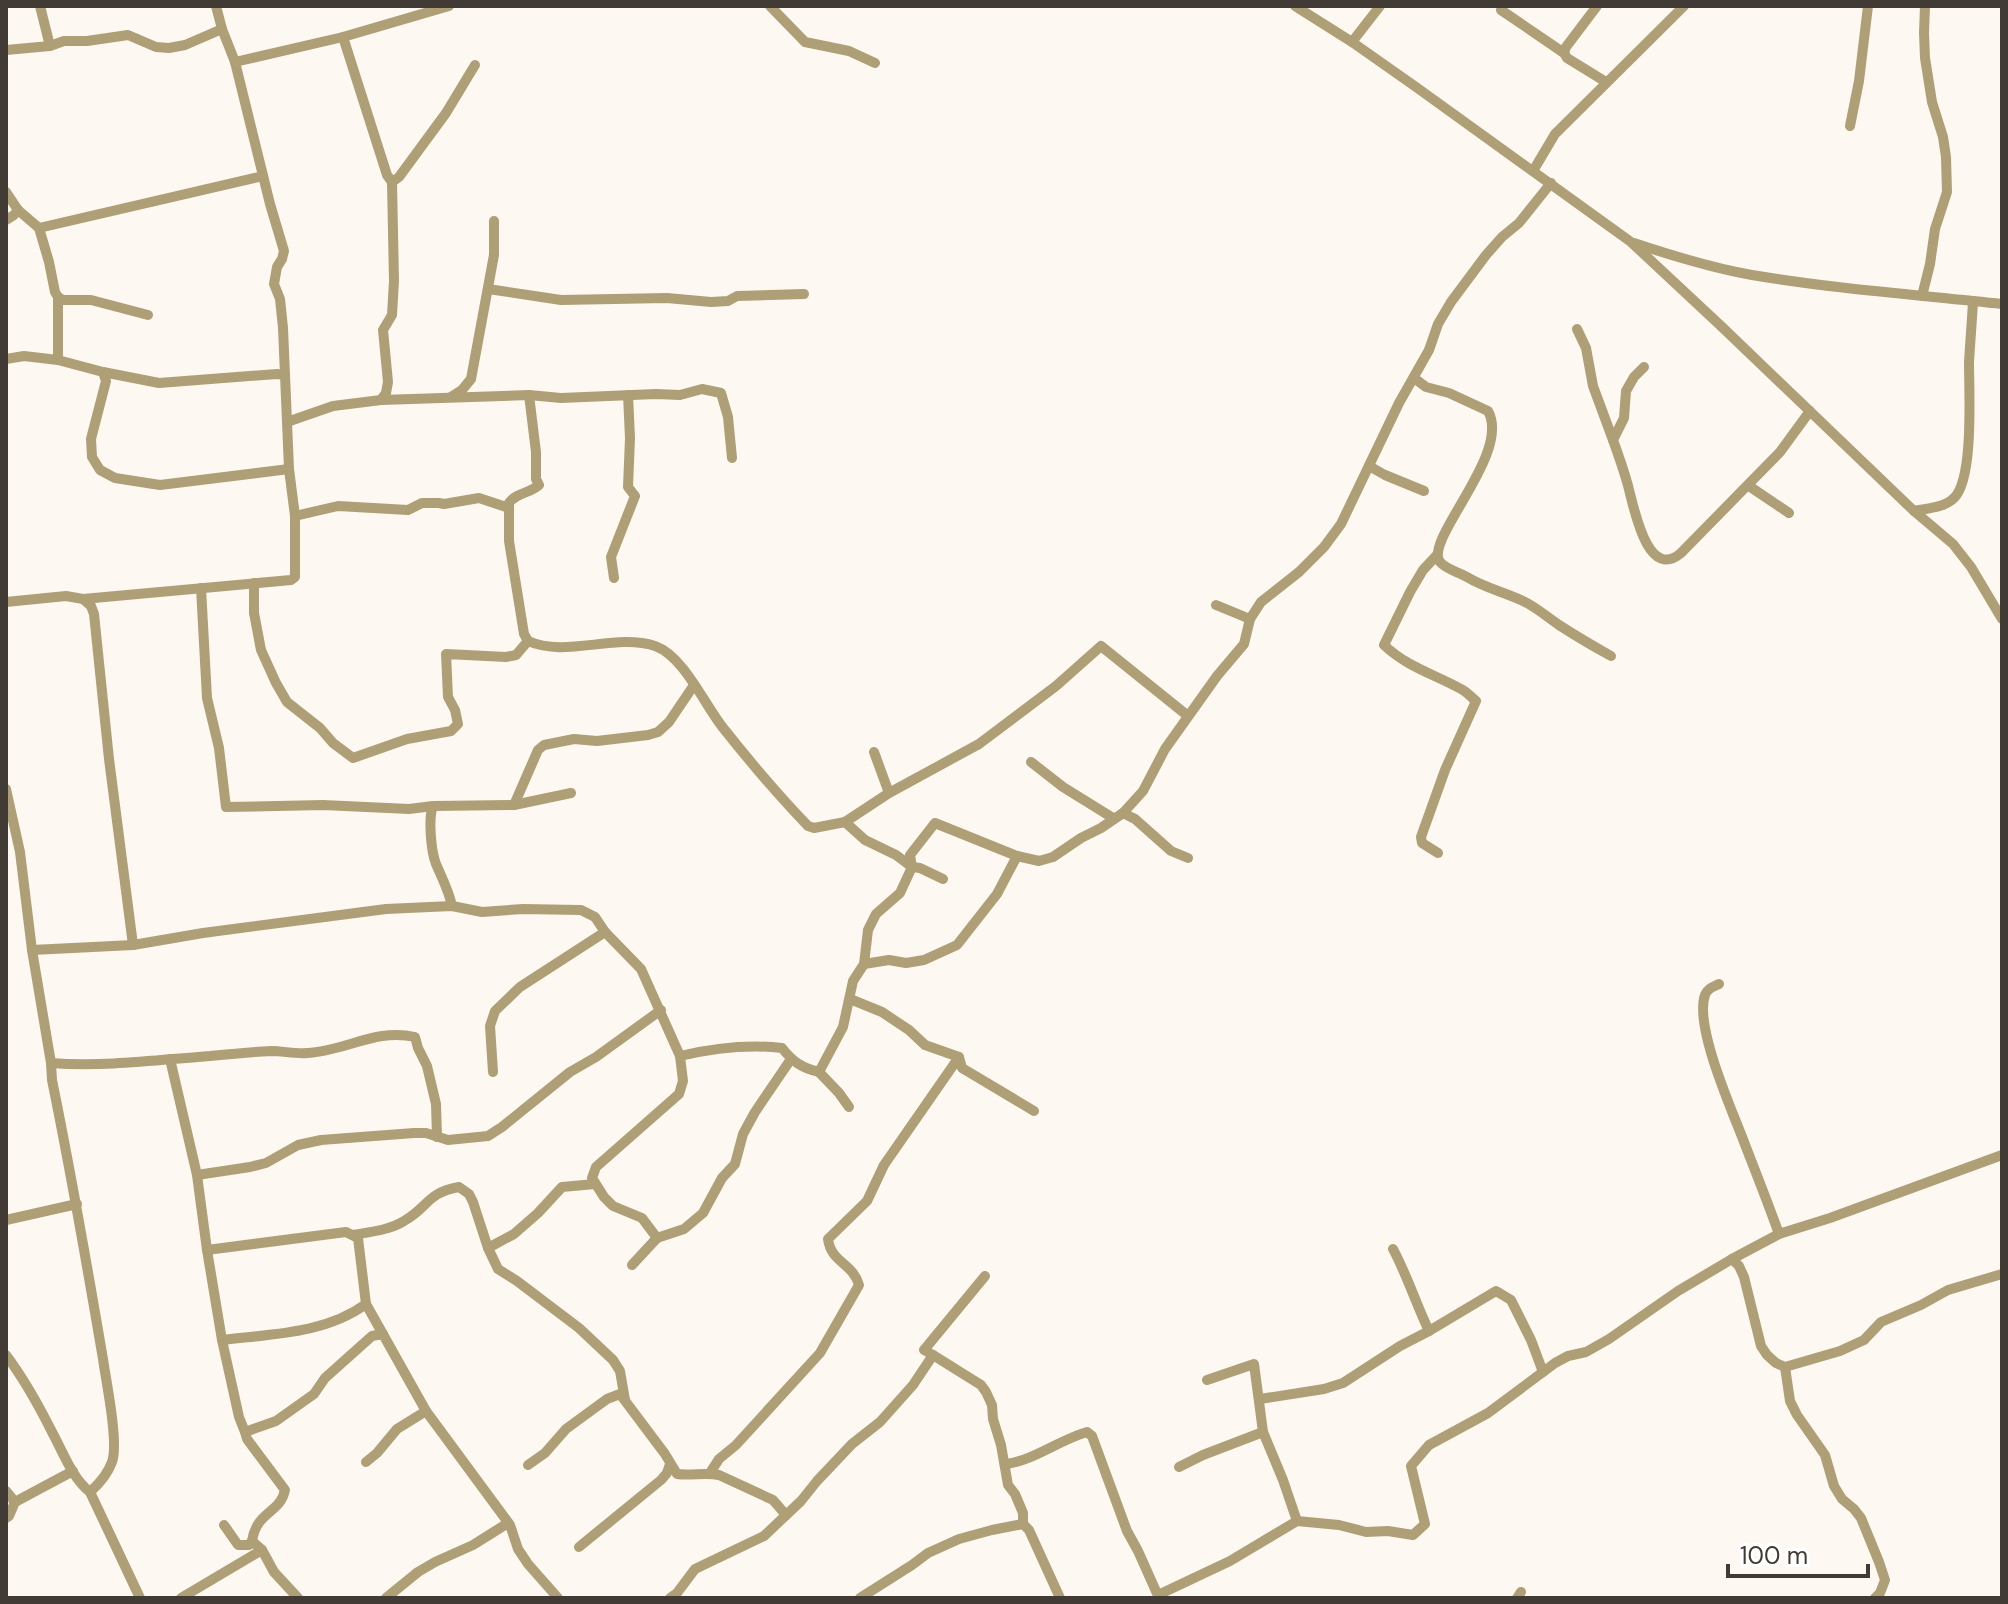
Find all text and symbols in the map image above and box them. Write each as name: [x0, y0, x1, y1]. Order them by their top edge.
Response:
scale bar: [1728, 1528, 1868, 1578]
text: 100 m: [1740, 1540, 1808, 1571]

